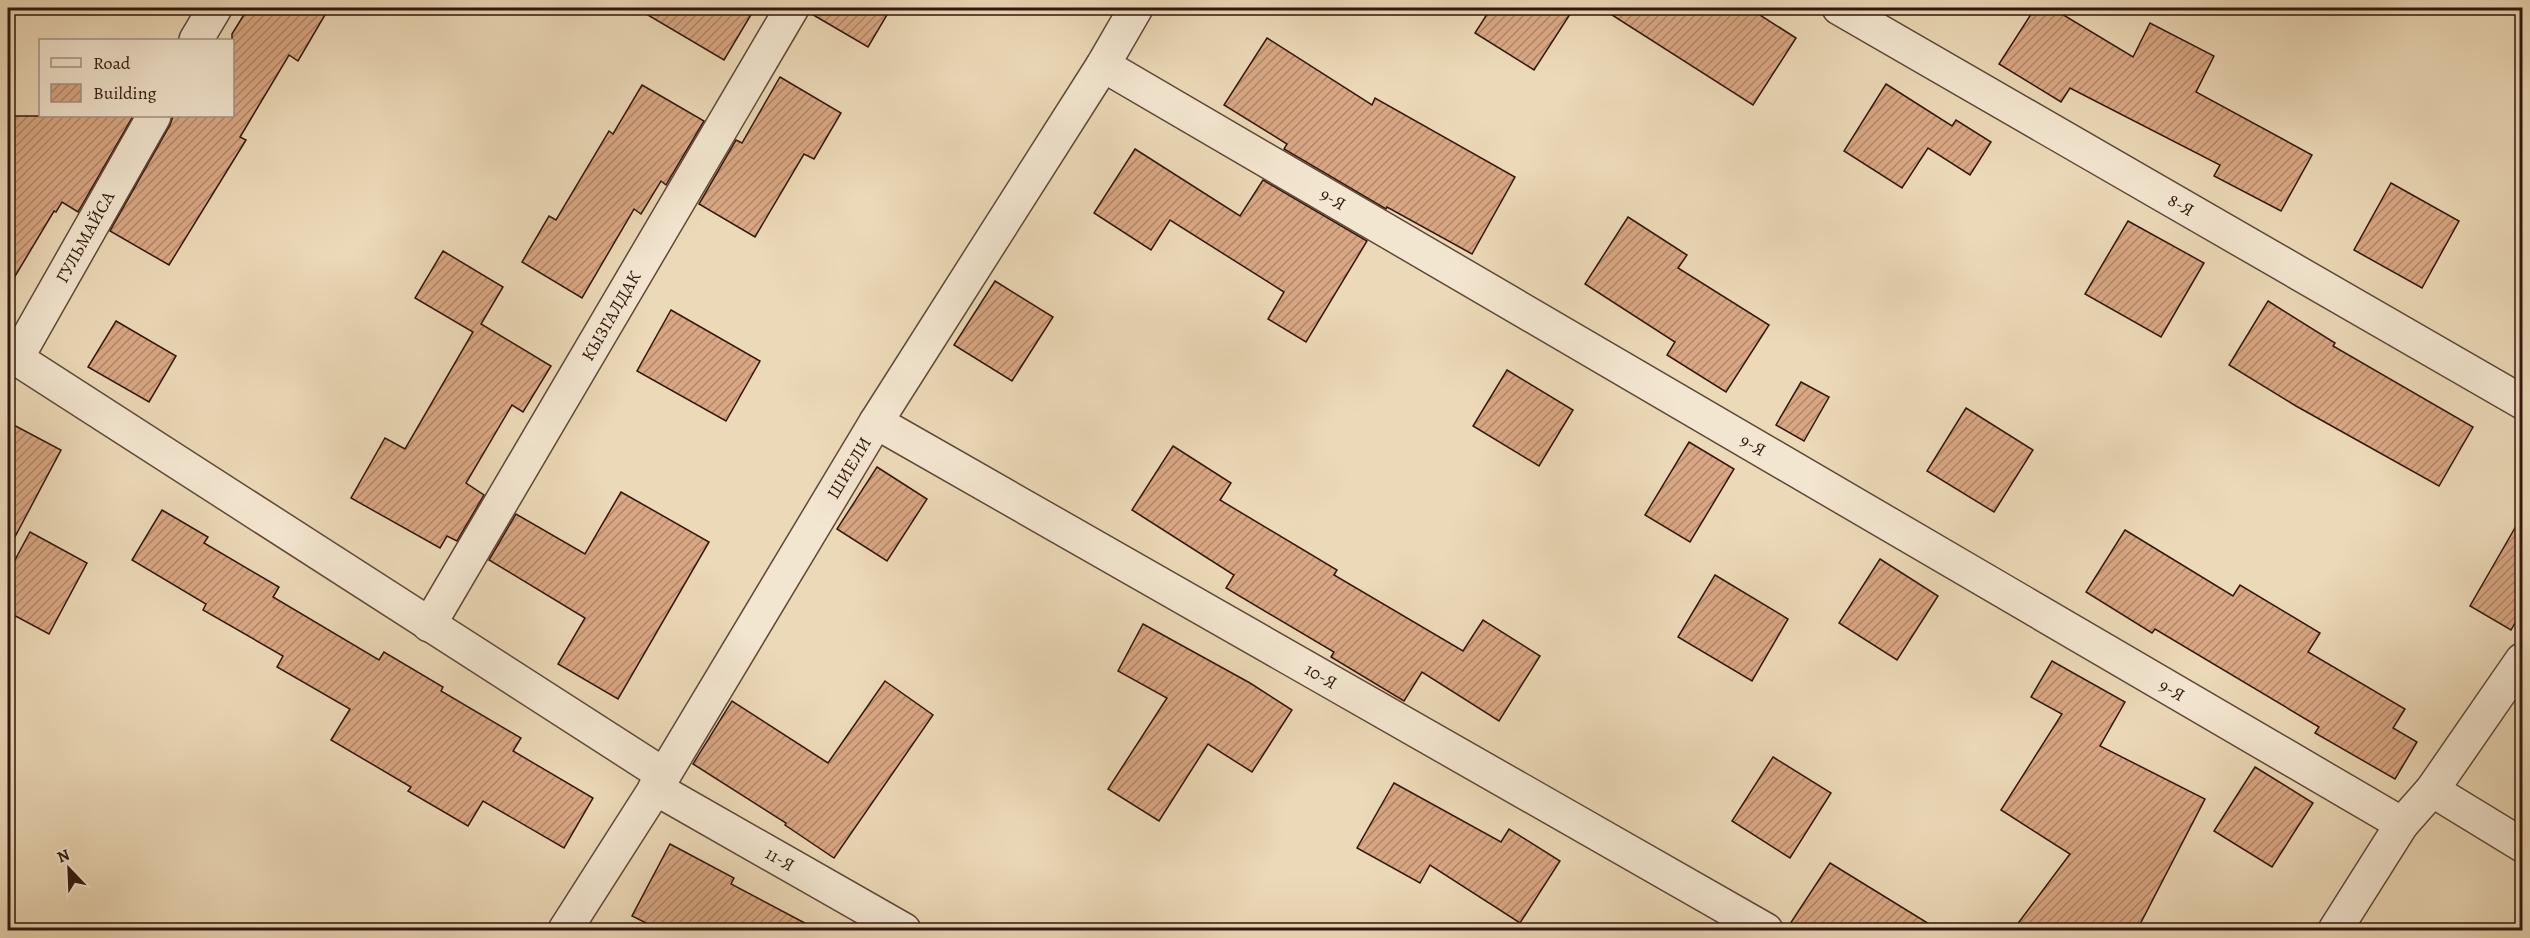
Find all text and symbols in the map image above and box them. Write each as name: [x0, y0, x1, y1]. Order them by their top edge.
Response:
legend: [39, 39, 234, 117]
text: Road: [93, 51, 131, 75]
text: Building: [93, 81, 157, 105]
street label: 9-Я: [1316, 182, 1350, 216]
street label: ГУЛЬМАЙСА: [50, 186, 120, 287]
street label: 8-Я: [2163, 188, 2199, 222]
street label: КЫЗГАЛДАК: [576, 266, 647, 365]
street label: 9-Я: [1736, 428, 1770, 462]
street label: ШИЕЛИ: [821, 432, 877, 504]
street label: 10-Я: [1300, 657, 1342, 695]
street label: 9-Я: [2155, 673, 2189, 707]
north arrow: [39, 839, 99, 899]
street label: 11-Я: [761, 841, 799, 877]
text: N: [54, 844, 74, 869]

